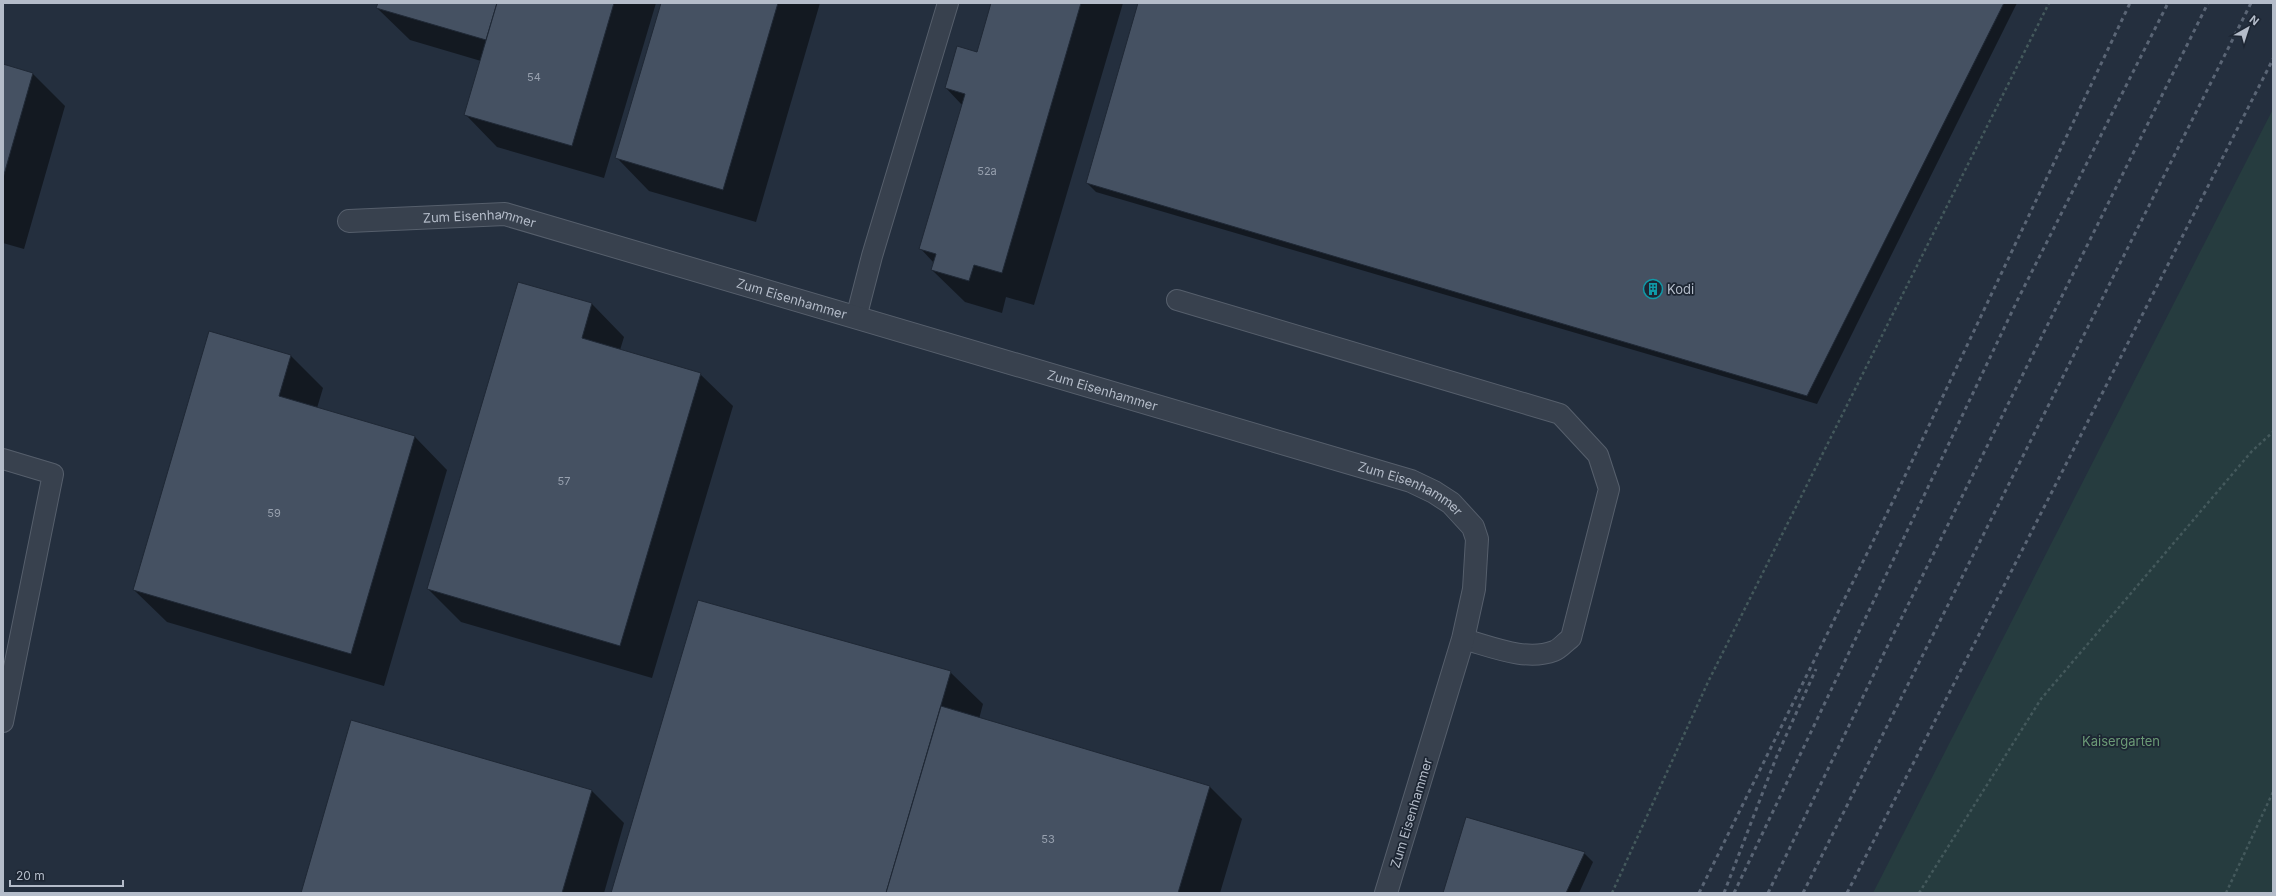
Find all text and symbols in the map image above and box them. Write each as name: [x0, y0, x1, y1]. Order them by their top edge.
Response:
north arrow: [2228, 8, 2268, 48]
text: N: [2247, 12, 2262, 28]
house number: 54: [527, 70, 541, 84]
house number: 52a: [977, 164, 997, 178]
street label: Zum Eisenhammer: [422, 205, 538, 231]
street label: Zum Eisenhammer: [735, 275, 849, 322]
building icon: Kodi: [1642, 278, 1664, 300]
place label: Kodi: [1667, 281, 1694, 297]
street label: Zum Eisenhammer: [1045, 366, 1160, 414]
street label: Zum Eisenhammer: [1356, 458, 1466, 519]
house number: 57: [558, 474, 570, 488]
house number: 59: [267, 506, 281, 520]
park label: Kaisergarten: [2082, 733, 2160, 749]
street label: Zum Eisenhammer: [1387, 756, 1435, 870]
house number: 53: [1041, 832, 1055, 846]
scale bar: [10, 862, 123, 888]
text: 20 m: [16, 868, 45, 883]

